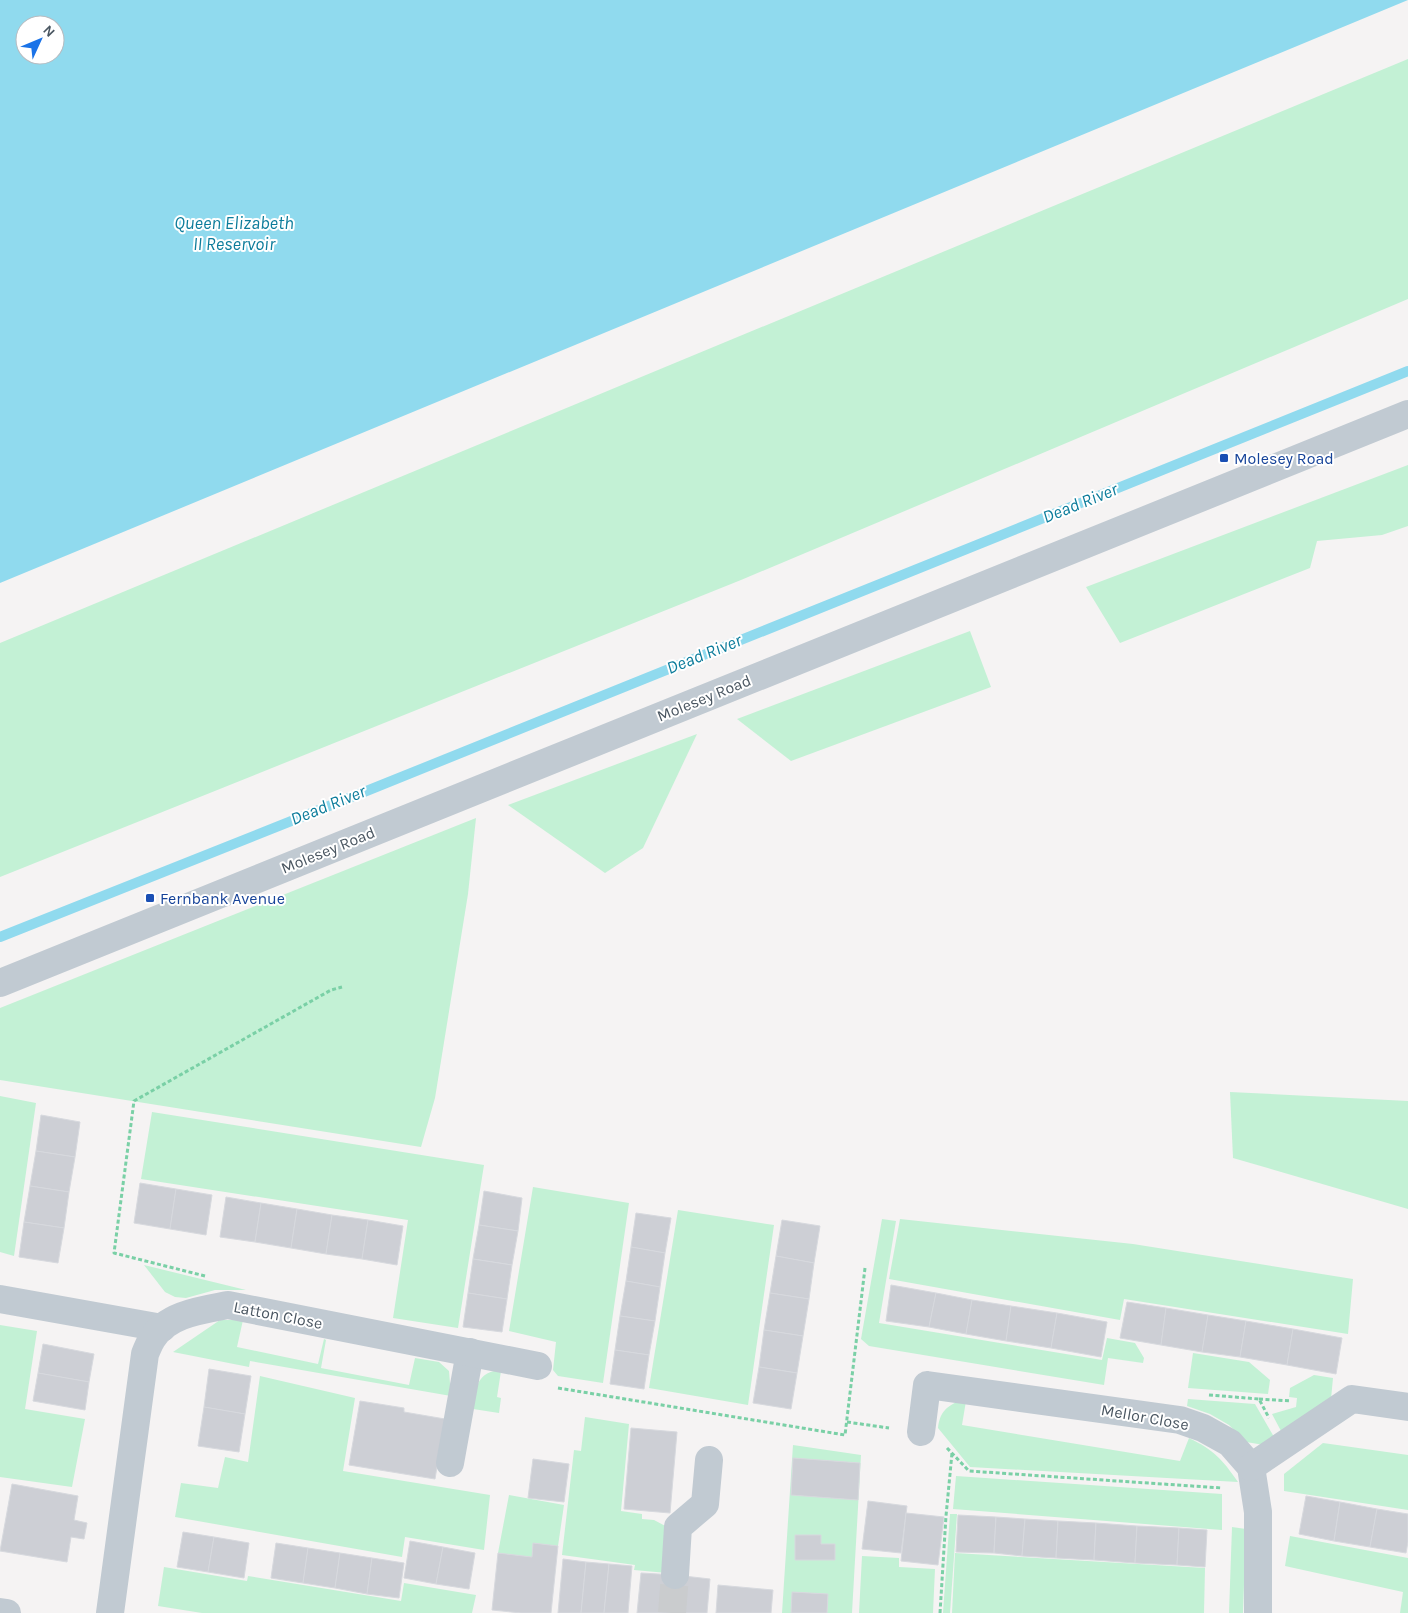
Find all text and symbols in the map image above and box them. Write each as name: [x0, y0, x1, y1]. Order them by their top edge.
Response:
north arrow: [15, 15, 65, 65]
text: N: [39, 22, 59, 41]
water label: Queen Elizabeth II Reservoir: [174, 212, 294, 255]
place label: Molesey Road: [1234, 449, 1334, 468]
marker: Molesey Road: [1218, 452, 1230, 464]
water label: Dead River: [1039, 478, 1122, 528]
water label: Dead River: [663, 629, 746, 679]
street label: Molesey Road: [654, 671, 754, 725]
water label: Dead River: [287, 780, 370, 830]
street label: Molesey Road: [278, 823, 378, 877]
place label: Fernbank Avenue: [160, 889, 285, 908]
marker: Fernbank Avenue: [144, 892, 156, 904]
street label: Latton Close: [232, 1297, 324, 1333]
street label: Mellor Close: [1100, 1400, 1190, 1434]

